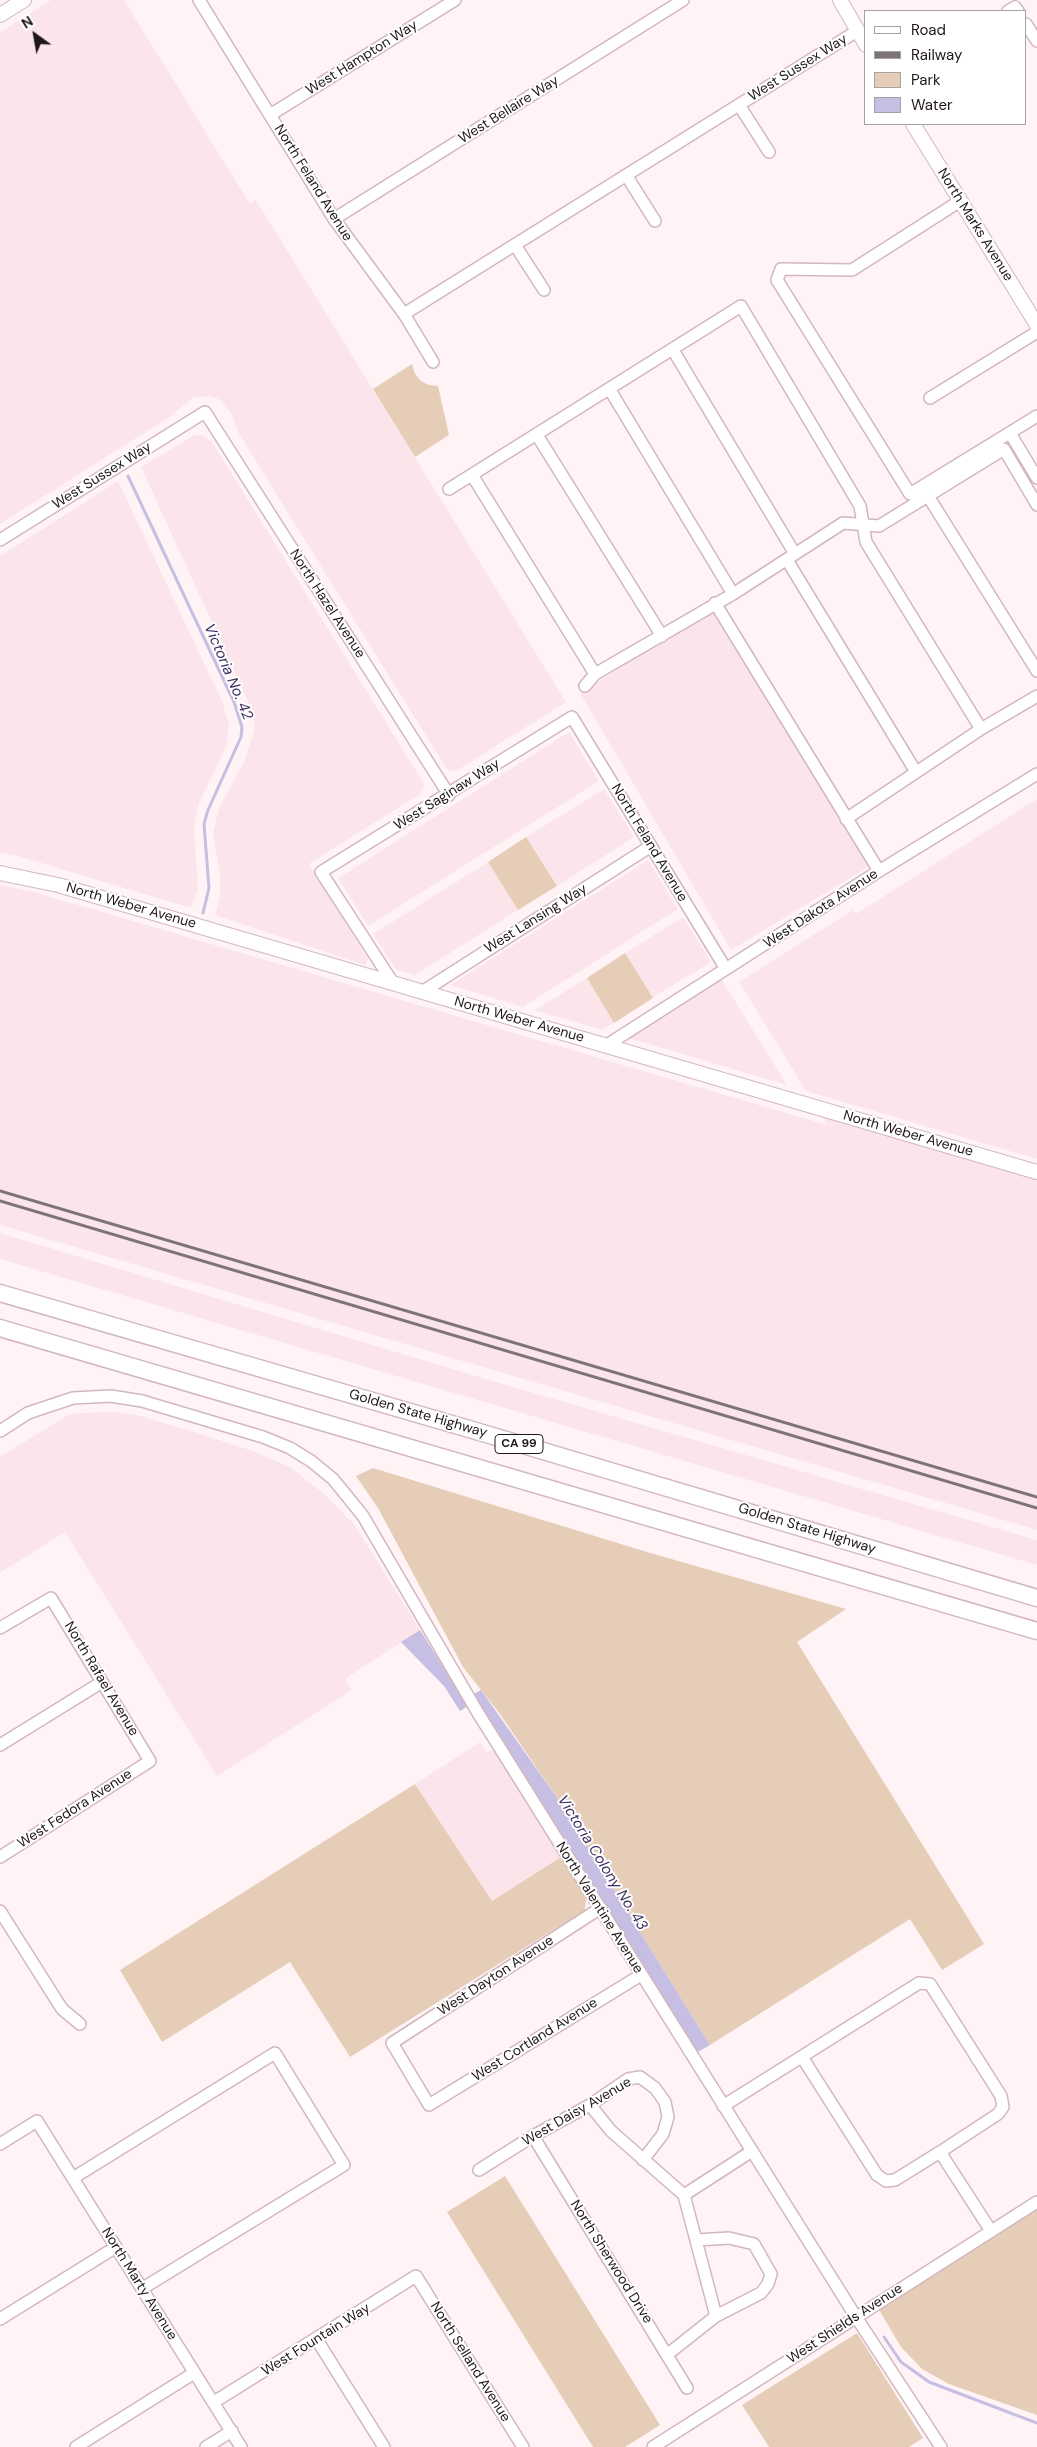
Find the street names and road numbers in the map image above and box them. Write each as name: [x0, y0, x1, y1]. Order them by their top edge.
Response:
street label: West Hampton Way: [303, 17, 421, 99]
street label: West Sussex Way: [746, 31, 850, 105]
street label: West Bellaire Way: [456, 72, 562, 148]
street label: North Feland Avenue: [270, 122, 356, 244]
street label: North Marks Avenue: [933, 165, 1017, 285]
street label: West Sussex Way: [50, 439, 154, 513]
street label: North Hazel Avenue: [286, 546, 368, 662]
street label: West Saginaw Way: [391, 756, 503, 834]
street label: North Feland Avenue: [607, 781, 691, 905]
street label: West Dakota Avenue: [761, 866, 881, 952]
street label: North Weber Avenue: [64, 879, 198, 933]
street label: West Lansing Way: [482, 881, 590, 957]
street label: North Weber Avenue: [452, 993, 586, 1047]
street label: North Weber Avenue: [841, 1107, 975, 1161]
street label: Golden State Highway: [347, 1386, 489, 1442]
road number: CA 99: [495, 1435, 543, 1454]
street label: Golden State Highway: [736, 1500, 878, 1558]
street label: North Rafael Avenue: [60, 1619, 142, 1739]
street label: West Fedora Avenue: [15, 1766, 135, 1852]
street label: North Valentine Avenue: [552, 1839, 646, 1977]
street label: West Dayton Avenue: [435, 1932, 557, 2020]
street label: West Cortland Avenue: [469, 1995, 601, 2085]
street label: West Daisy Avenue: [519, 2074, 635, 2150]
street label: North Sherwood Drive: [566, 2197, 656, 2327]
street label: North Marty Avenue: [98, 2225, 180, 2343]
street label: West Shields Avenue: [784, 2280, 906, 2368]
street label: North Selland Avenue: [426, 2299, 514, 2425]
street label: West Fountain Way: [259, 2300, 373, 2380]

